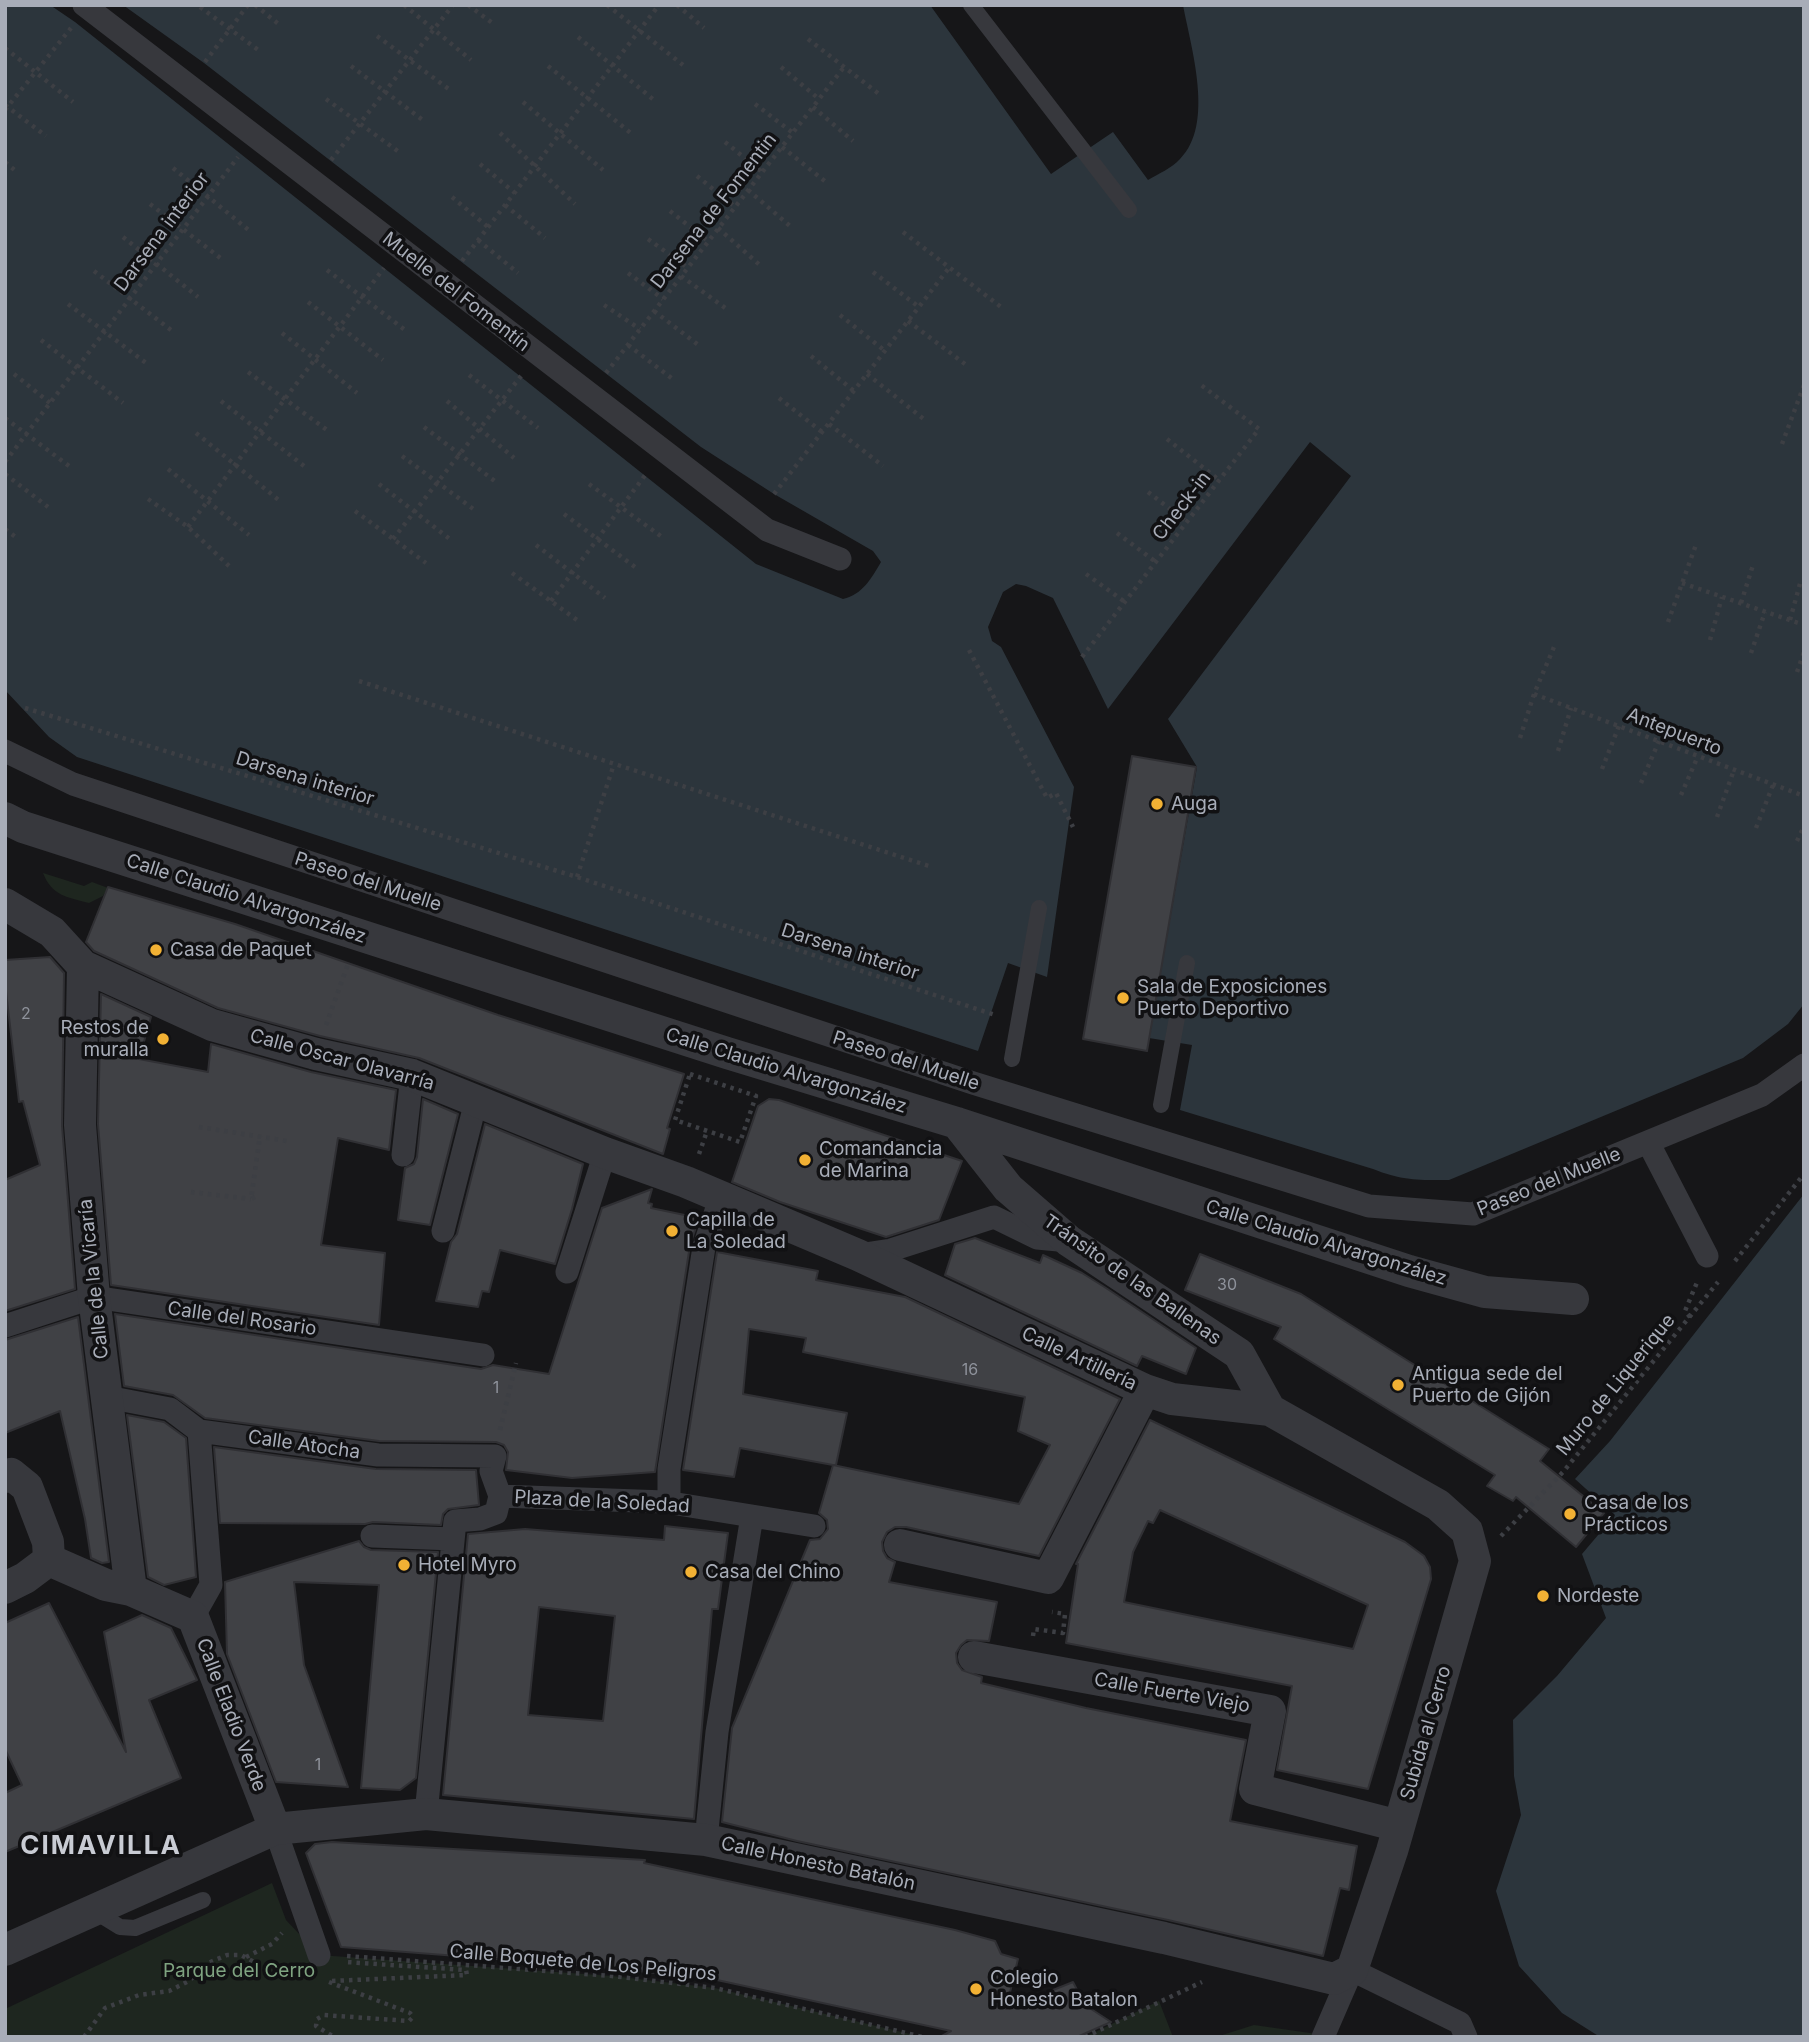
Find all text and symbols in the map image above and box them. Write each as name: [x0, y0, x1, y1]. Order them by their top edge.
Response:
street label: Darsena de Fomentin: [646, 129, 782, 293]
street label: Darsena interior: [110, 168, 214, 296]
street label: Muelle del Fomentín: [378, 227, 534, 357]
street label: Check-in: [1148, 467, 1216, 545]
street label: Antepuerto: [1623, 703, 1725, 761]
street label: Darsena interior: [233, 747, 377, 811]
place label: Auga: [1171, 793, 1218, 815]
marker: Auga: [1149, 796, 1165, 812]
street label: Paseo del Muelle: [292, 848, 444, 916]
street label: Calle Claudio Alvargonzález: [123, 849, 369, 949]
street label: Darsena interior: [778, 919, 922, 985]
place label: Casa de Paquet: [170, 939, 312, 961]
marker: Casa de Paquet: [148, 942, 164, 958]
place label: Sala de Exposiciones Puerto Deportivo: [1137, 976, 1327, 1020]
marker: Sala de Exposiciones Puerto Deportivo: [1115, 990, 1131, 1006]
house number: 2: [21, 1004, 31, 1024]
place label: Restos de muralla: [60, 1017, 149, 1061]
street label: Calle Claudio Alvargonzález: [663, 1023, 909, 1119]
street label: Calle Oscar Olavarría: [247, 1024, 437, 1096]
street label: Paseo del Muelle: [830, 1027, 982, 1095]
marker: Restos de muralla: [155, 1031, 171, 1047]
place label: Comandancia de Marina: [819, 1138, 942, 1182]
street label: Paseo del Muelle: [1474, 1143, 1624, 1221]
marker: Comandancia de Marina: [797, 1152, 813, 1168]
street label: Calle Claudio Alvargonzález: [1203, 1195, 1449, 1291]
street label: Calle de la Vicaría: [74, 1198, 114, 1360]
place label: Capilla de La Soledad: [686, 1209, 786, 1253]
street label: Tránsito de las Ballenas: [1039, 1210, 1225, 1350]
marker: Capilla de La Soledad: [664, 1223, 680, 1239]
house number: 30: [1217, 1275, 1237, 1295]
street label: Calle del Rosario: [166, 1297, 318, 1341]
street label: Muro de Liquerique: [1552, 1310, 1680, 1460]
street label: Calle Artillería: [1018, 1322, 1140, 1396]
house number: 16: [962, 1360, 978, 1380]
place label: Antigua sede del Puerto de Gijón: [1412, 1363, 1563, 1407]
marker: Antigua sede del Puerto de Gijón: [1390, 1377, 1406, 1393]
house number: 1: [493, 1378, 499, 1398]
street label: Calle Atocha: [246, 1426, 362, 1464]
street label: Plaza de la Soledad: [514, 1486, 690, 1518]
place label: Casa de los Prácticos: [1584, 1492, 1689, 1536]
marker: Casa de los Prácticos: [1562, 1506, 1578, 1522]
place label: Hotel Myro: [418, 1554, 517, 1576]
marker: Hotel Myro: [396, 1557, 412, 1573]
place label: Casa del Chino: [705, 1561, 841, 1583]
marker: Casa del Chino: [683, 1564, 699, 1580]
place label: Nordeste: [1557, 1585, 1639, 1607]
marker: Nordeste: [1535, 1588, 1551, 1604]
street label: Calle Eladio Verde: [191, 1635, 271, 1795]
street label: Subida al Cerro: [1396, 1663, 1456, 1803]
street label: Calle Fuerte Viejo: [1092, 1668, 1252, 1718]
house number: 1: [315, 1755, 321, 1775]
district label: CIMAVILLA: [21, 1830, 181, 1862]
street label: Calle Honesto Batalón: [719, 1832, 917, 1896]
street label: Calle Boquete de Los Peligros: [448, 1940, 718, 1986]
park label: Parque del Cerro: [163, 1960, 315, 1982]
place label: Colegio Honesto Batalon: [990, 1967, 1138, 2011]
marker: Colegio Honesto Batalon: [968, 1981, 984, 1997]

